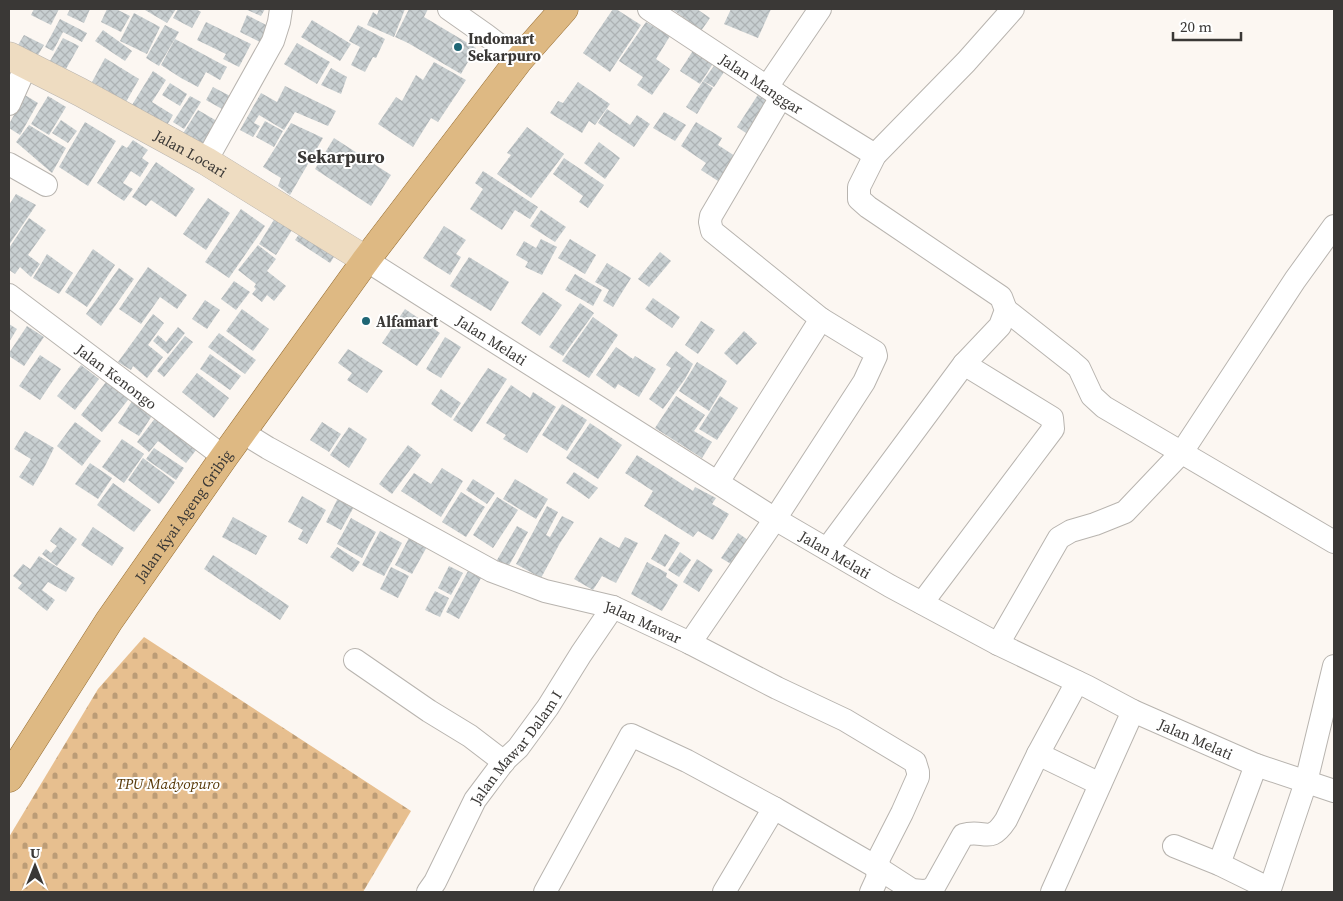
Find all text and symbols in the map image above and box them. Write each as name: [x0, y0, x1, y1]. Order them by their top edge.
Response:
scale bar: [1173, 10, 1240, 42]
text: 20 m: [1180, 16, 1212, 37]
place label: Indomart Sekarpuro: [468, 28, 541, 66]
marker: Indomart Sekarpuro: [452, 41, 464, 53]
street label: Jalan Manggar: [715, 48, 808, 119]
street label: Jalan Locari: [150, 124, 231, 182]
district label: Sekarpuro: [297, 144, 385, 169]
street label: Jalan Melati: [452, 309, 531, 370]
place label: Alfamart: [376, 311, 439, 332]
marker: Alfamart: [360, 315, 372, 327]
street label: Jalan Kenongo: [71, 338, 162, 414]
street label: Jalan Kyai Ageng Gribig: [129, 445, 237, 587]
street label: Jalan Melati: [795, 525, 875, 583]
street label: Jalan Mawar: [602, 595, 686, 649]
street label: Jalan Mawar Dalam I: [464, 686, 566, 808]
street label: Jalan Melati: [1154, 713, 1236, 764]
park label: TPU Madyopuro: [116, 773, 220, 794]
north arrow: [10, 841, 60, 891]
text: U: [30, 843, 40, 863]

